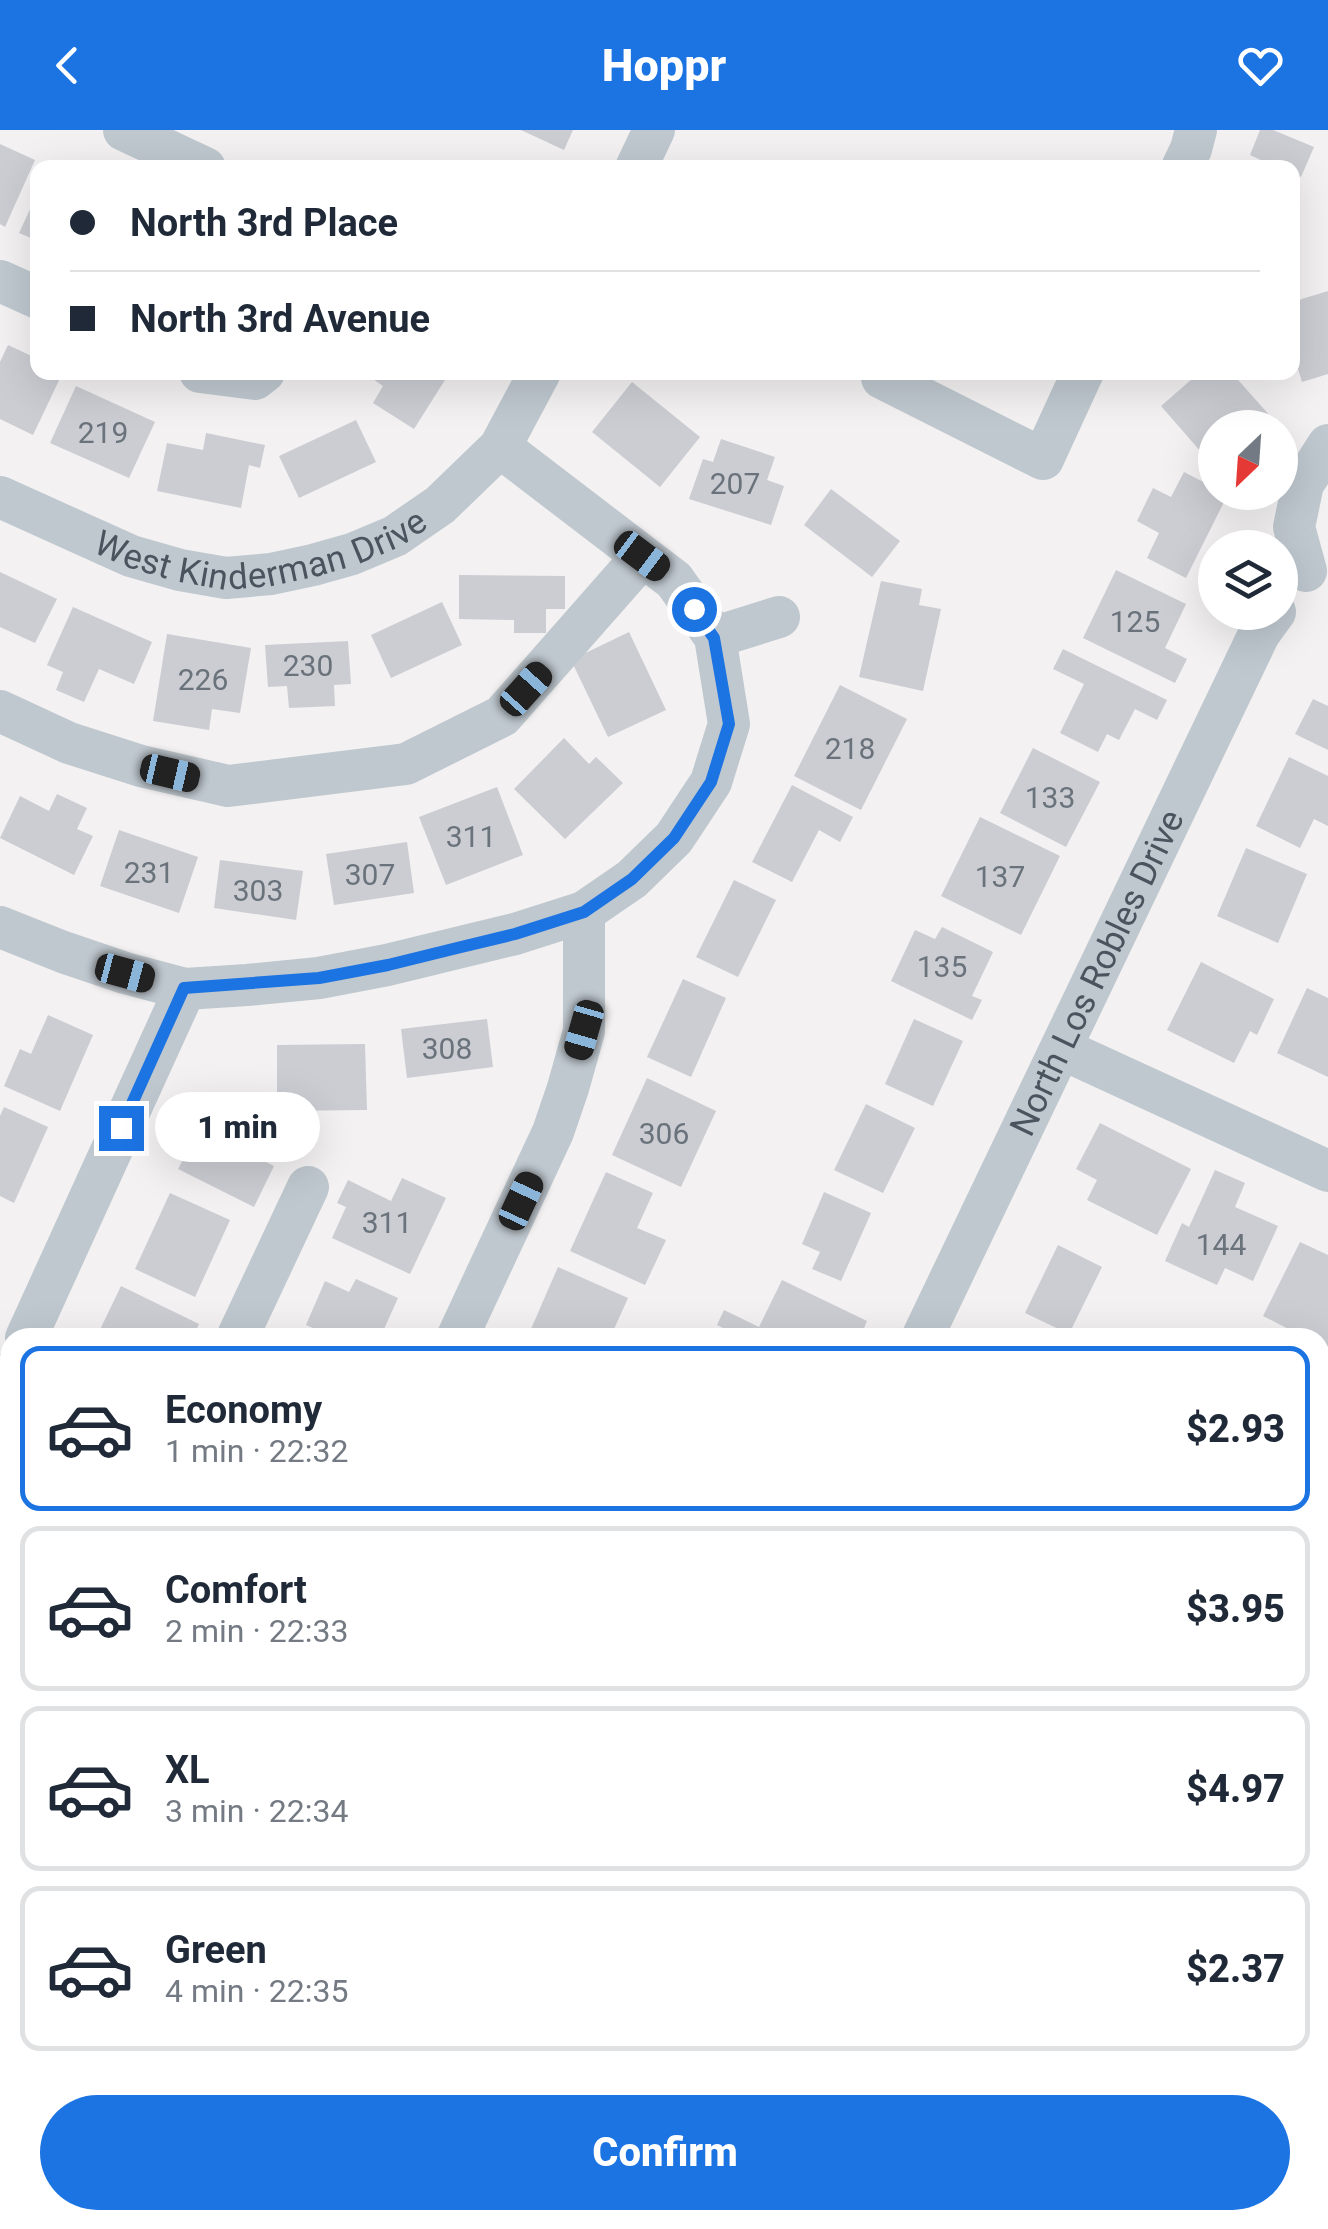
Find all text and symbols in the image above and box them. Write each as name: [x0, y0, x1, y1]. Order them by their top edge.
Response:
icon: back: [40, 38, 95, 93]
icon: heart: [1233, 38, 1288, 93]
text: Hoppr: [602, 39, 726, 92]
text: North 3rd Place: [130, 201, 398, 245]
text: North 3rd Avenue: [130, 297, 430, 341]
north arrow: [1198, 410, 1298, 510]
map controls: [1198, 410, 1298, 630]
house number: 219: [78, 415, 128, 450]
house number: 207: [710, 466, 760, 501]
street label: West Kinderman Drive: [88, 500, 434, 599]
car: [609, 526, 675, 586]
button: layers: [1198, 530, 1298, 630]
route start: [672, 587, 717, 632]
house number: 125: [1110, 604, 1160, 639]
house number: 230: [283, 648, 333, 683]
car: [495, 657, 557, 721]
house number: 226: [178, 662, 228, 697]
house number: 218: [825, 731, 875, 766]
car: [137, 752, 203, 794]
house number: 133: [1025, 780, 1075, 815]
street label: North Los Robles Drive: [1001, 803, 1192, 1142]
house number: 311: [446, 819, 496, 854]
house number: 231: [124, 855, 174, 890]
house number: 307: [345, 857, 395, 892]
house number: 137: [975, 859, 1025, 894]
house number: 303: [233, 873, 283, 908]
house number: 135: [917, 949, 967, 984]
car: [92, 951, 158, 995]
car: [561, 997, 607, 1063]
house number: 308: [422, 1031, 472, 1066]
callout: 1 min: [156, 1093, 321, 1163]
route end: [99, 1106, 144, 1151]
text: 1 min: [197, 1108, 278, 1146]
house number: 306: [639, 1116, 689, 1151]
car: [495, 1167, 547, 1235]
house number: 311: [362, 1205, 412, 1240]
house number: 144: [1196, 1227, 1246, 1262]
icon: car: [45, 1384, 135, 1474]
text: Economy: [165, 1388, 322, 1432]
text: $2.93: [1186, 1407, 1285, 1451]
text: 1 min · 22:32: [165, 1432, 348, 1470]
icon: car: [45, 1564, 135, 1654]
text: Comfort: [165, 1568, 307, 1612]
text: $3.95: [1186, 1587, 1285, 1631]
text: 2 min · 22:33: [165, 1612, 348, 1650]
icon: car: [45, 1744, 135, 1834]
text: XL: [165, 1748, 210, 1792]
text: $4.97: [1186, 1767, 1285, 1811]
text: 3 min · 22:34: [165, 1792, 348, 1830]
icon: car: [45, 1924, 135, 2014]
text: Green: [165, 1928, 267, 1972]
text: $2.37: [1186, 1947, 1285, 1991]
text: 4 min · 22:35: [165, 1972, 348, 2010]
button: Confirm: [40, 2095, 1290, 2210]

